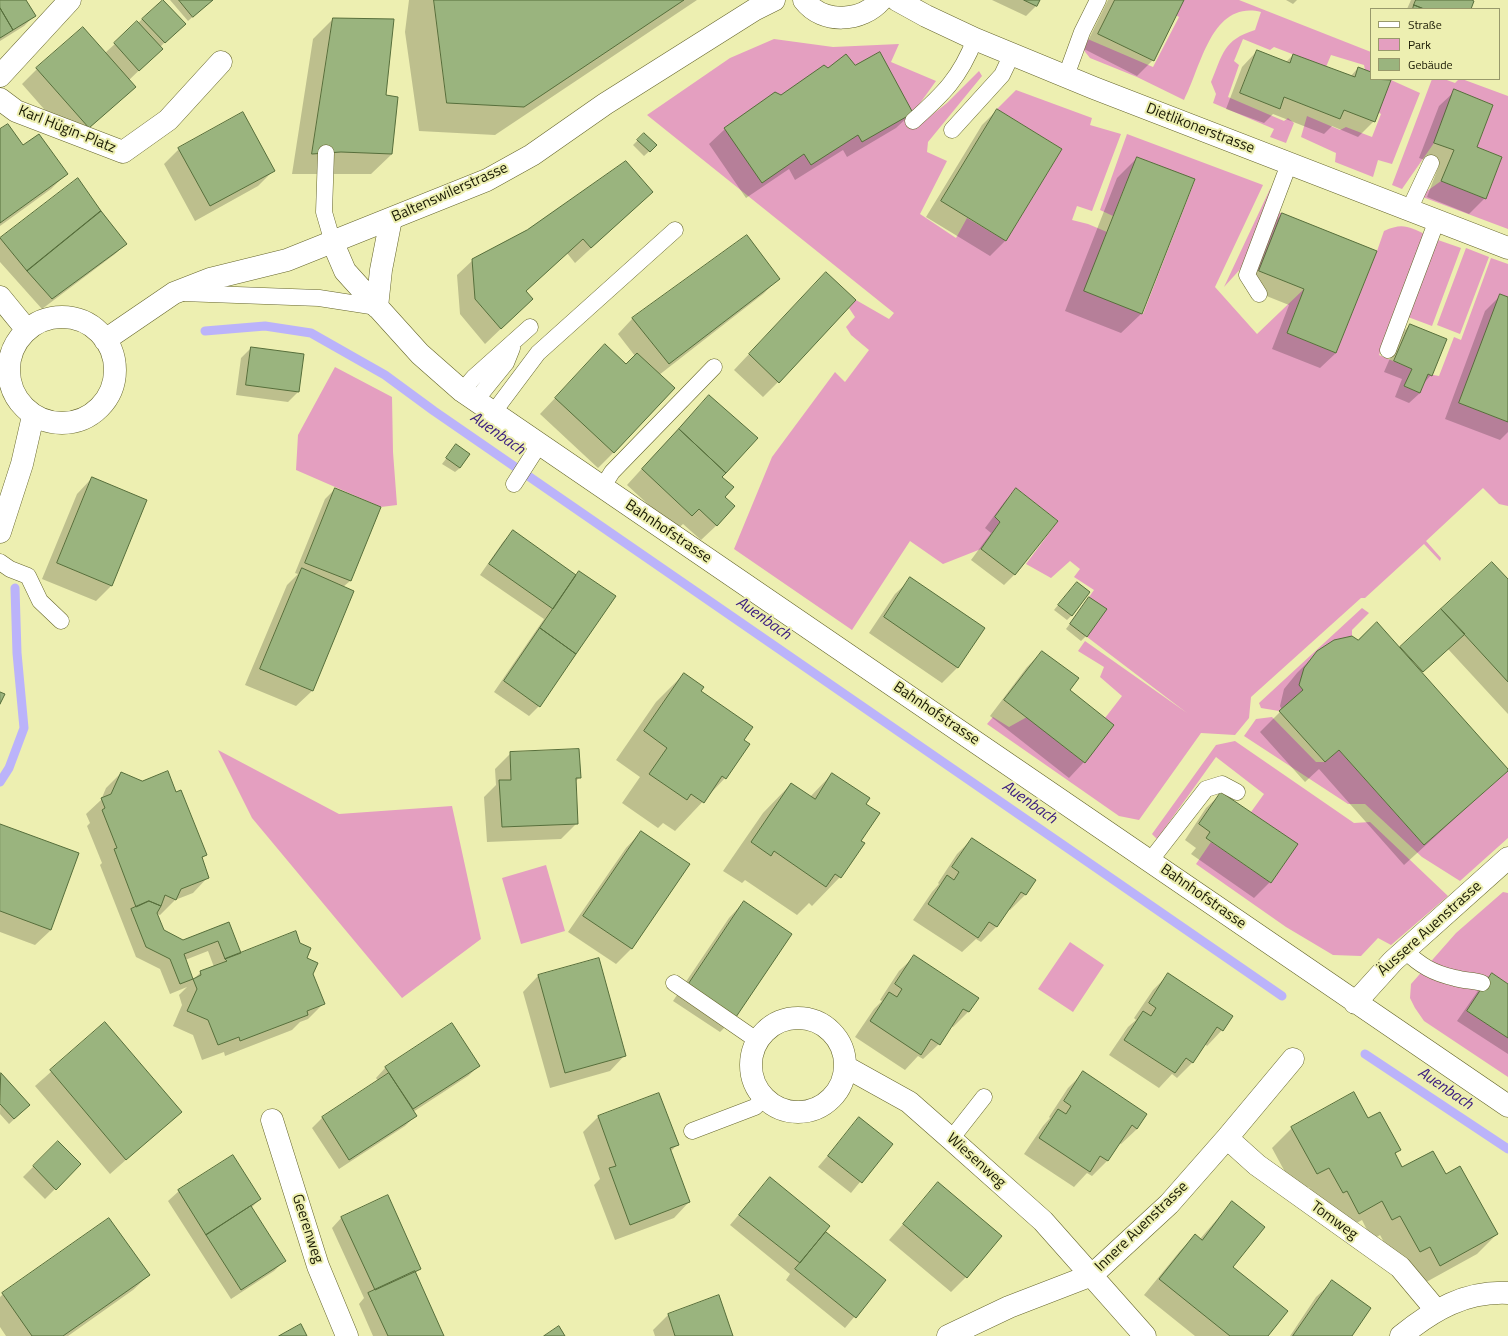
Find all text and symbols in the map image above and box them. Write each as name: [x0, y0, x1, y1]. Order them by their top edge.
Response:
legend: [1370, 8, 1500, 80]
text: Straße: [1408, 15, 1442, 34]
text: Park: [1408, 35, 1431, 54]
text: Gebäude: [1408, 55, 1453, 74]
street label: Dietlikonerstrasse: [1143, 100, 1257, 158]
street label: Karl Hügin-Platz: [16, 102, 118, 158]
street label: Baltenswilerstrasse: [389, 159, 511, 227]
water label: Auenbach: [466, 408, 528, 460]
street label: Bahnhofstrasse: [621, 497, 715, 567]
water label: Auenbach: [732, 593, 794, 645]
street label: Bahnhofstrasse: [889, 679, 983, 749]
water label: Auenbach: [998, 777, 1060, 829]
street label: Bahnhofstrasse: [1157, 861, 1249, 933]
street label: Äussere Auenstrasse: [1374, 878, 1486, 980]
water label: Auenbach: [1414, 1064, 1476, 1114]
street label: Wiesenweg: [943, 1130, 1009, 1192]
street label: Innere Auenstrasse: [1092, 1178, 1192, 1276]
street label: Geerenweg: [287, 1192, 327, 1266]
street label: Tomweg: [1307, 1198, 1361, 1244]

